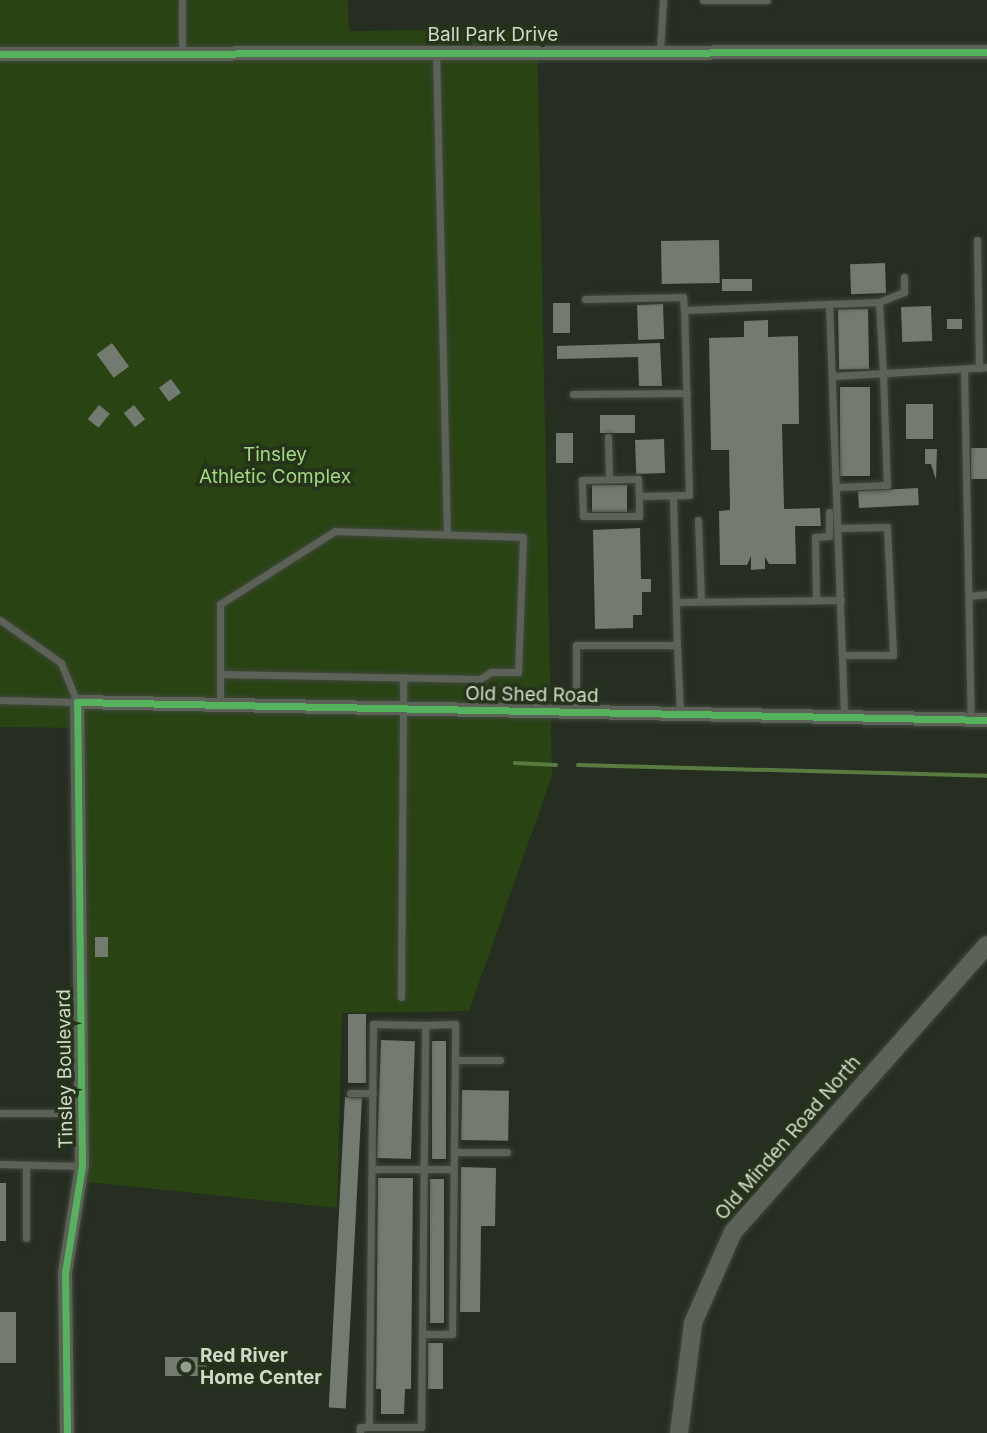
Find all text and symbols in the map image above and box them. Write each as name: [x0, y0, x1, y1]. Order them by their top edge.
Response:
street label: Ball Park Drive: [428, 24, 558, 46]
park label: Tinsley Athletic Complex: [199, 444, 351, 488]
street label: Old Shed Road: [465, 682, 599, 708]
street label: Tinsley Boulevard: [52, 989, 78, 1149]
street label: Old Minden Road North: [710, 1051, 866, 1225]
place label: Red River Home Center: [200, 1345, 322, 1389]
marker: Red River Home Center: [178, 1359, 194, 1375]

